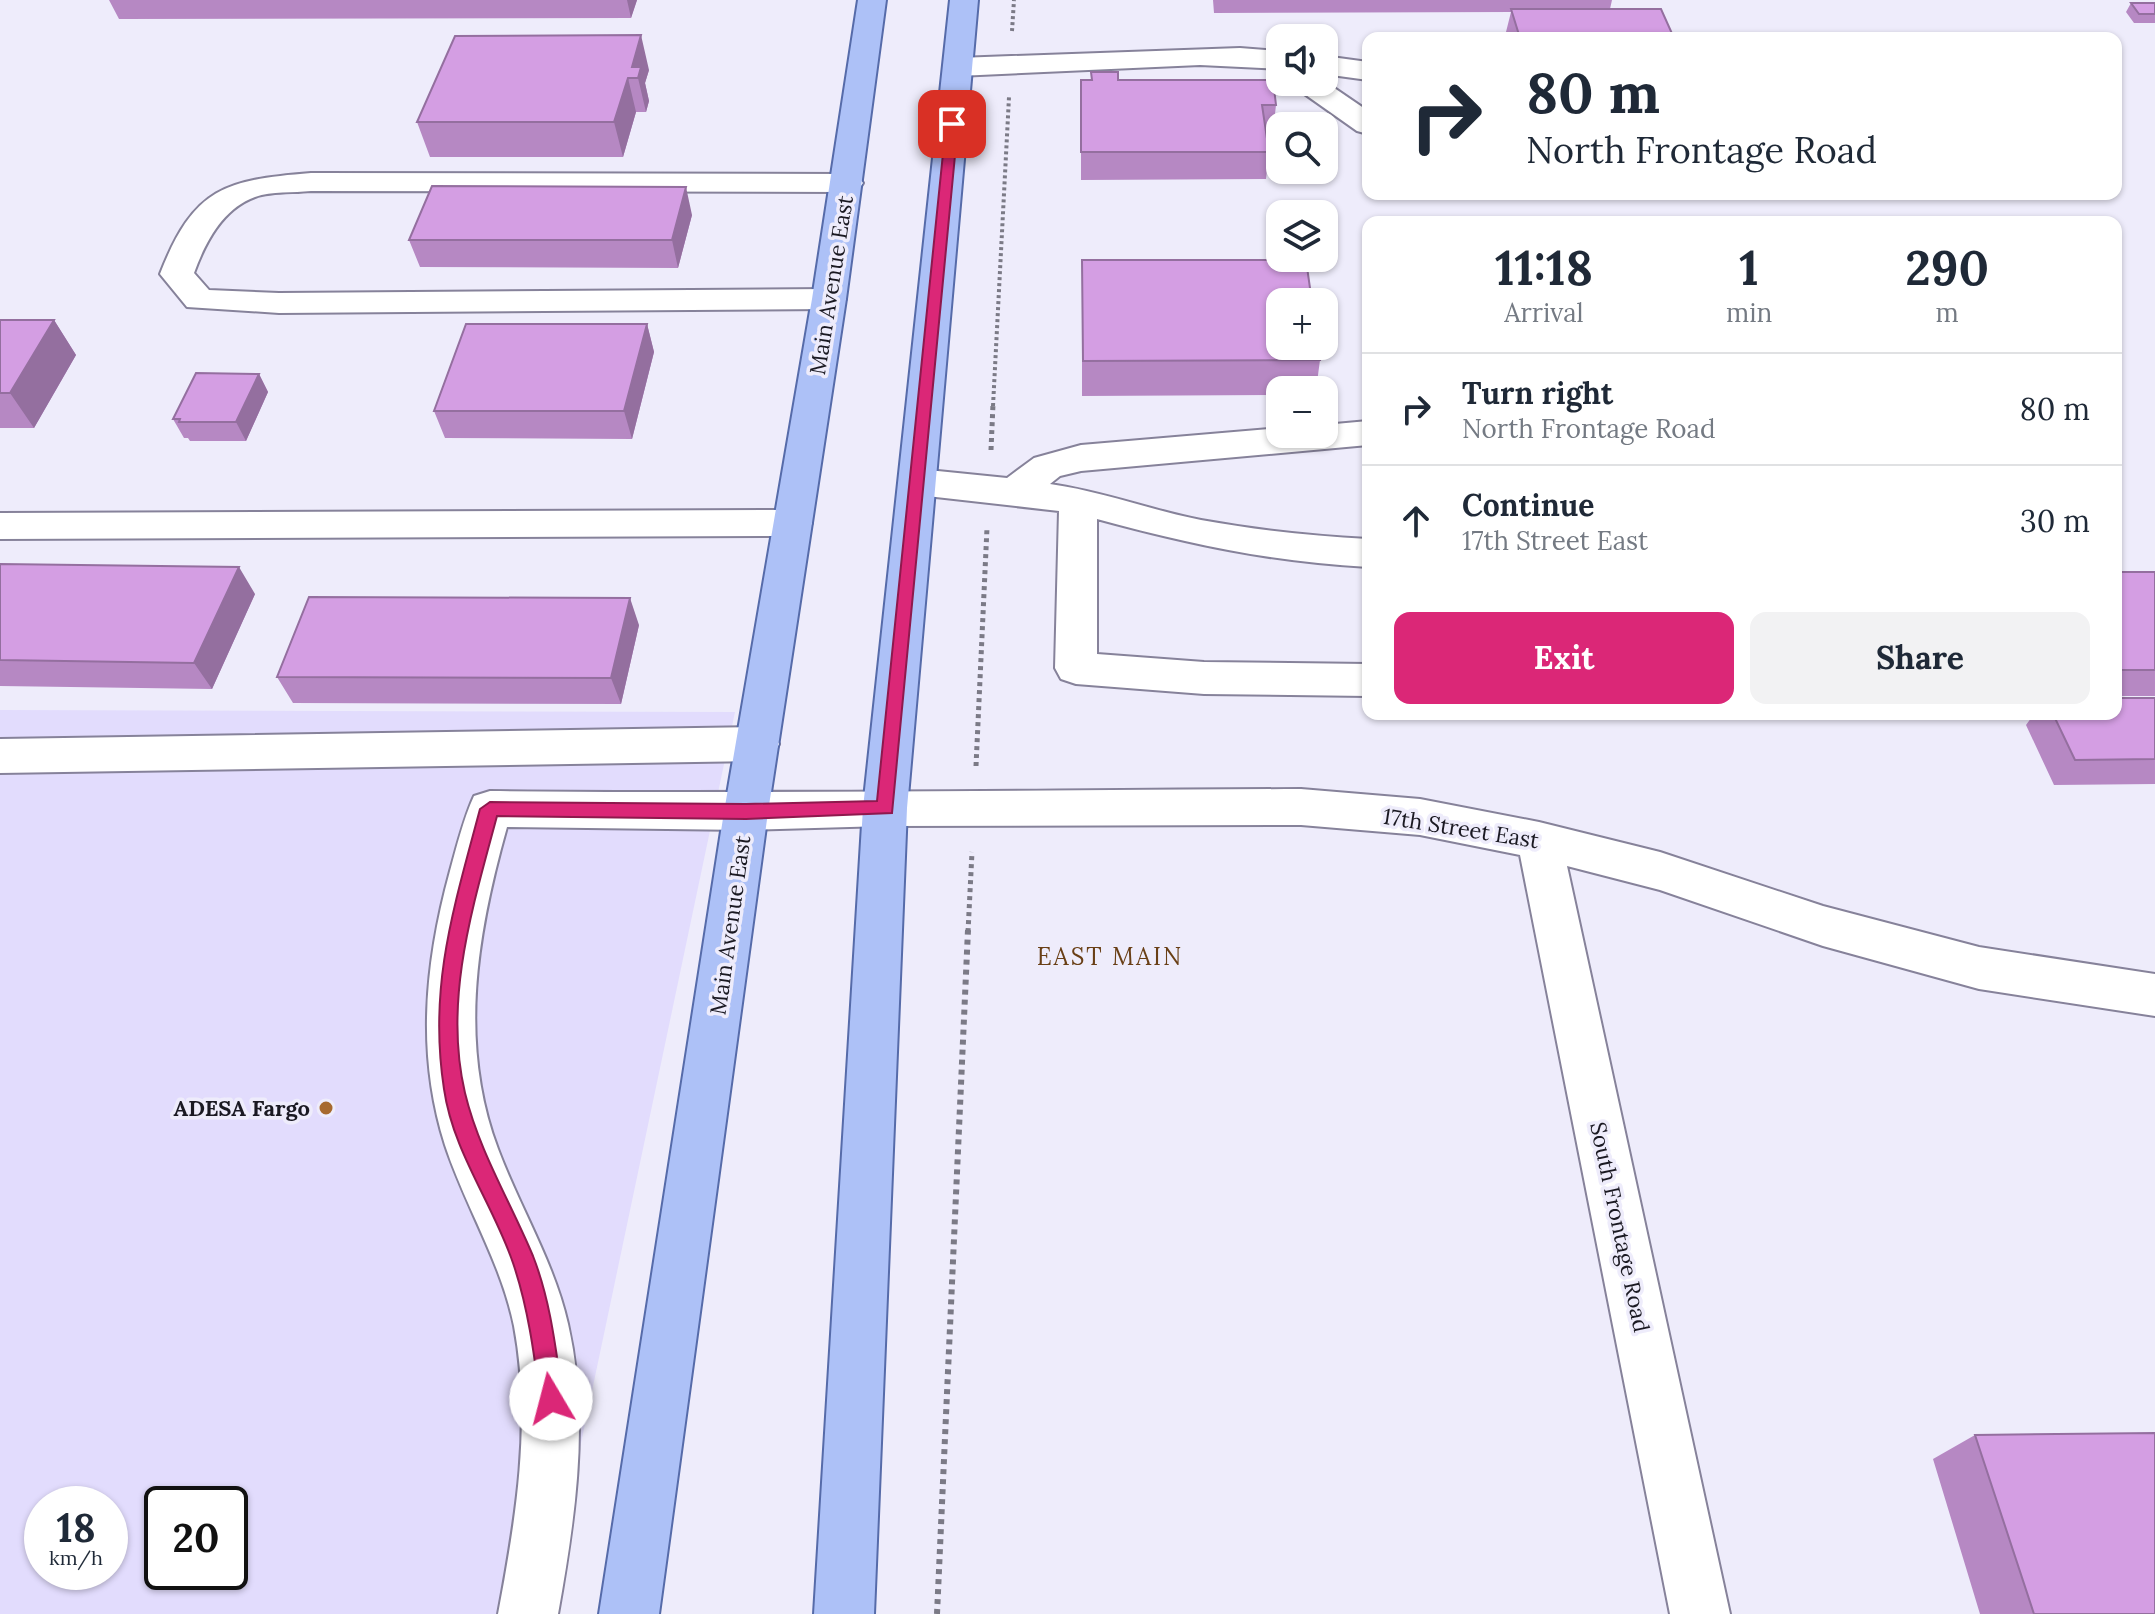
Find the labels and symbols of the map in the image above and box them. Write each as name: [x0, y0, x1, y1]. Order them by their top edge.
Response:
pin: [918, 90, 986, 158]
street label: Main Avenue East: [803, 193, 859, 377]
street label: 17th Street East: [1381, 802, 1541, 854]
street label: Main Avenue East: [704, 833, 757, 1017]
district label: EAST MAIN: [1037, 941, 1183, 972]
place label: ADESA Fargo: [174, 1094, 310, 1122]
marker: ADESA Fargo: [317, 1099, 335, 1117]
street label: South Frontage Road: [1584, 1119, 1656, 1335]
position arrow: [509, 1357, 593, 1441]
speed limit sign: 20: [144, 1486, 248, 1590]

